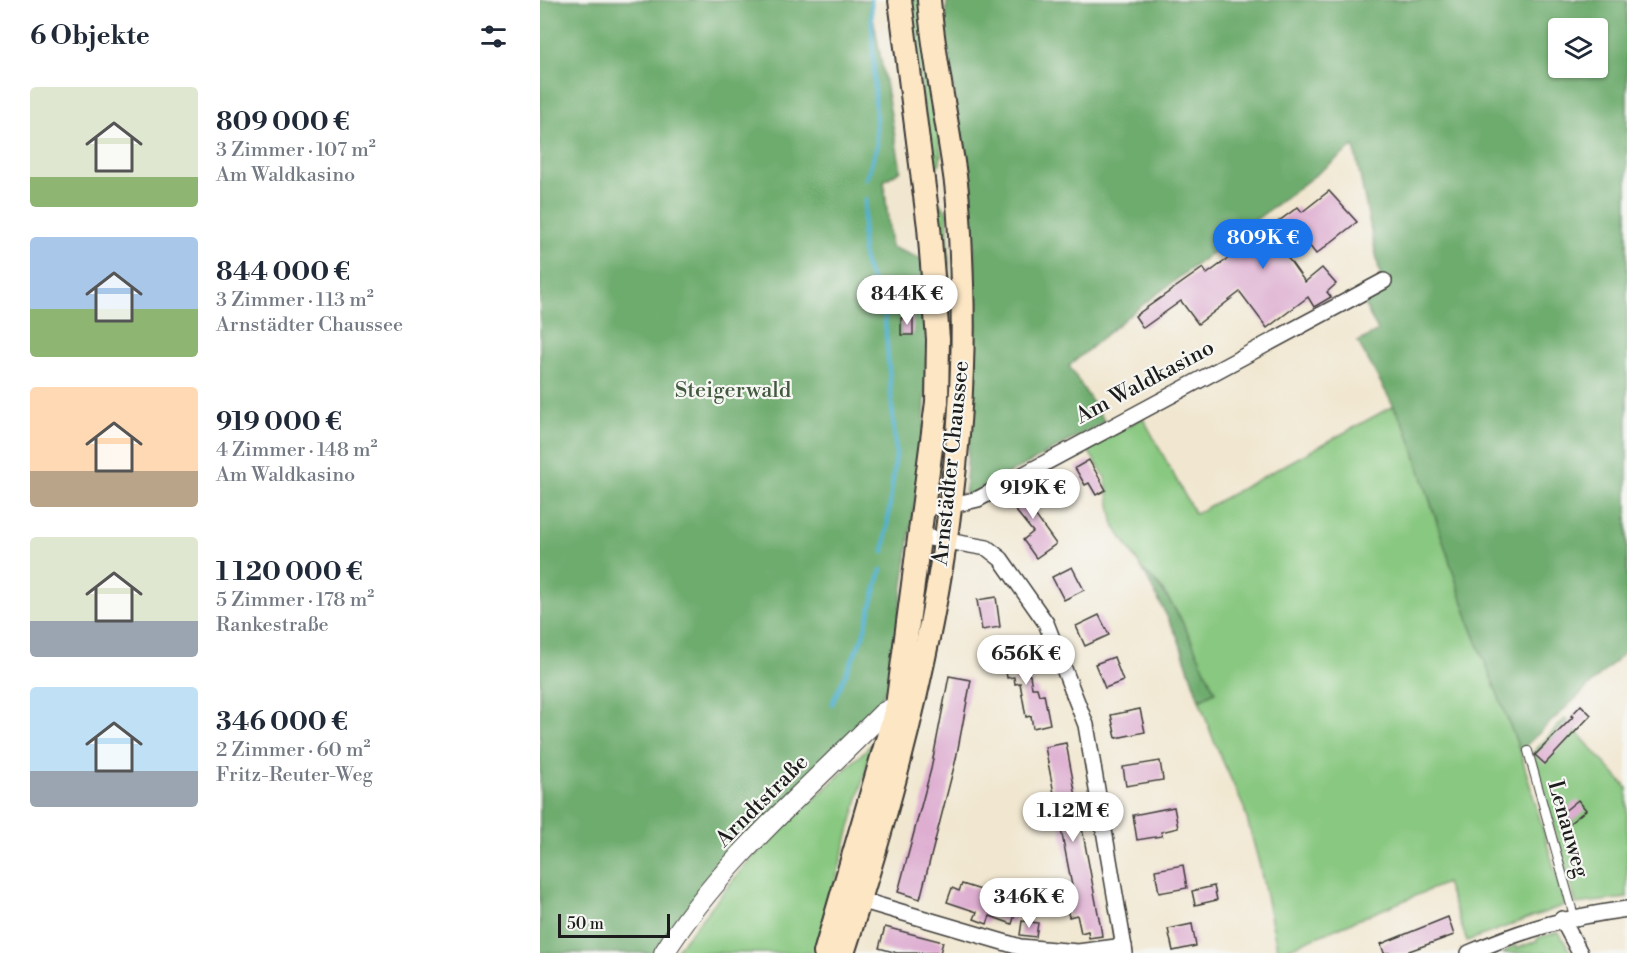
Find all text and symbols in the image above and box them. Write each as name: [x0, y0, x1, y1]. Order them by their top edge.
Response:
map controls: [1548, 18, 1608, 78]
button: layers: [1548, 18, 1608, 78]
text: 6 Objekte: [30, 20, 150, 52]
icon: filters: [477, 20, 510, 53]
text: 809 000 €: [216, 106, 350, 138]
icon: home: [78, 111, 150, 183]
text: 3 Zimmer · 107 m²: [216, 138, 376, 163]
text: Am Waldkasino: [216, 163, 355, 188]
pin: 809K €: [1214, 219, 1312, 270]
text: 809K €: [1227, 226, 1299, 251]
text: 844 000 €: [216, 256, 350, 288]
icon: home: [78, 261, 150, 333]
pin: 844K €: [858, 275, 956, 326]
text: 844K €: [871, 282, 943, 307]
text: 3 Zimmer · 113 m²: [216, 288, 374, 313]
text: Arnstädter Chaussee: [216, 313, 403, 338]
street label: Am Waldkasino: [1070, 334, 1219, 430]
street label: Arnstädter Chaussee: [927, 359, 975, 568]
park label: Steigerwald: [675, 377, 792, 404]
text: 919 000 €: [216, 406, 342, 438]
icon: home: [78, 411, 150, 483]
text: 4 Zimmer · 148 m²: [216, 438, 378, 463]
text: Am Waldkasino: [216, 463, 355, 488]
pin: 919K €: [984, 469, 1082, 520]
text: 919K €: [1000, 476, 1066, 501]
text: 1 120 000 €: [216, 556, 363, 588]
icon: home: [78, 561, 150, 633]
text: 5 Zimmer · 178 m²: [216, 588, 374, 613]
text: Rankestraße: [216, 613, 329, 638]
pin: 656K €: [977, 635, 1075, 686]
text: 656K €: [991, 642, 1061, 667]
text: 346 000 €: [216, 706, 348, 738]
icon: home: [78, 711, 150, 783]
text: 2 Zimmer · 60 m²: [216, 738, 371, 763]
street label: Arndtstraße: [709, 749, 814, 854]
text: Fritz-Reuter-Weg: [216, 763, 373, 788]
street label: Lenauweg: [1541, 777, 1595, 881]
pin: 1.12M €: [1018, 792, 1128, 843]
text: 1.12M €: [1037, 799, 1109, 824]
pin: 346K €: [980, 878, 1078, 929]
text: 346K €: [994, 885, 1064, 910]
scale bar: [558, 911, 670, 938]
text: 50 m: [567, 914, 604, 934]

